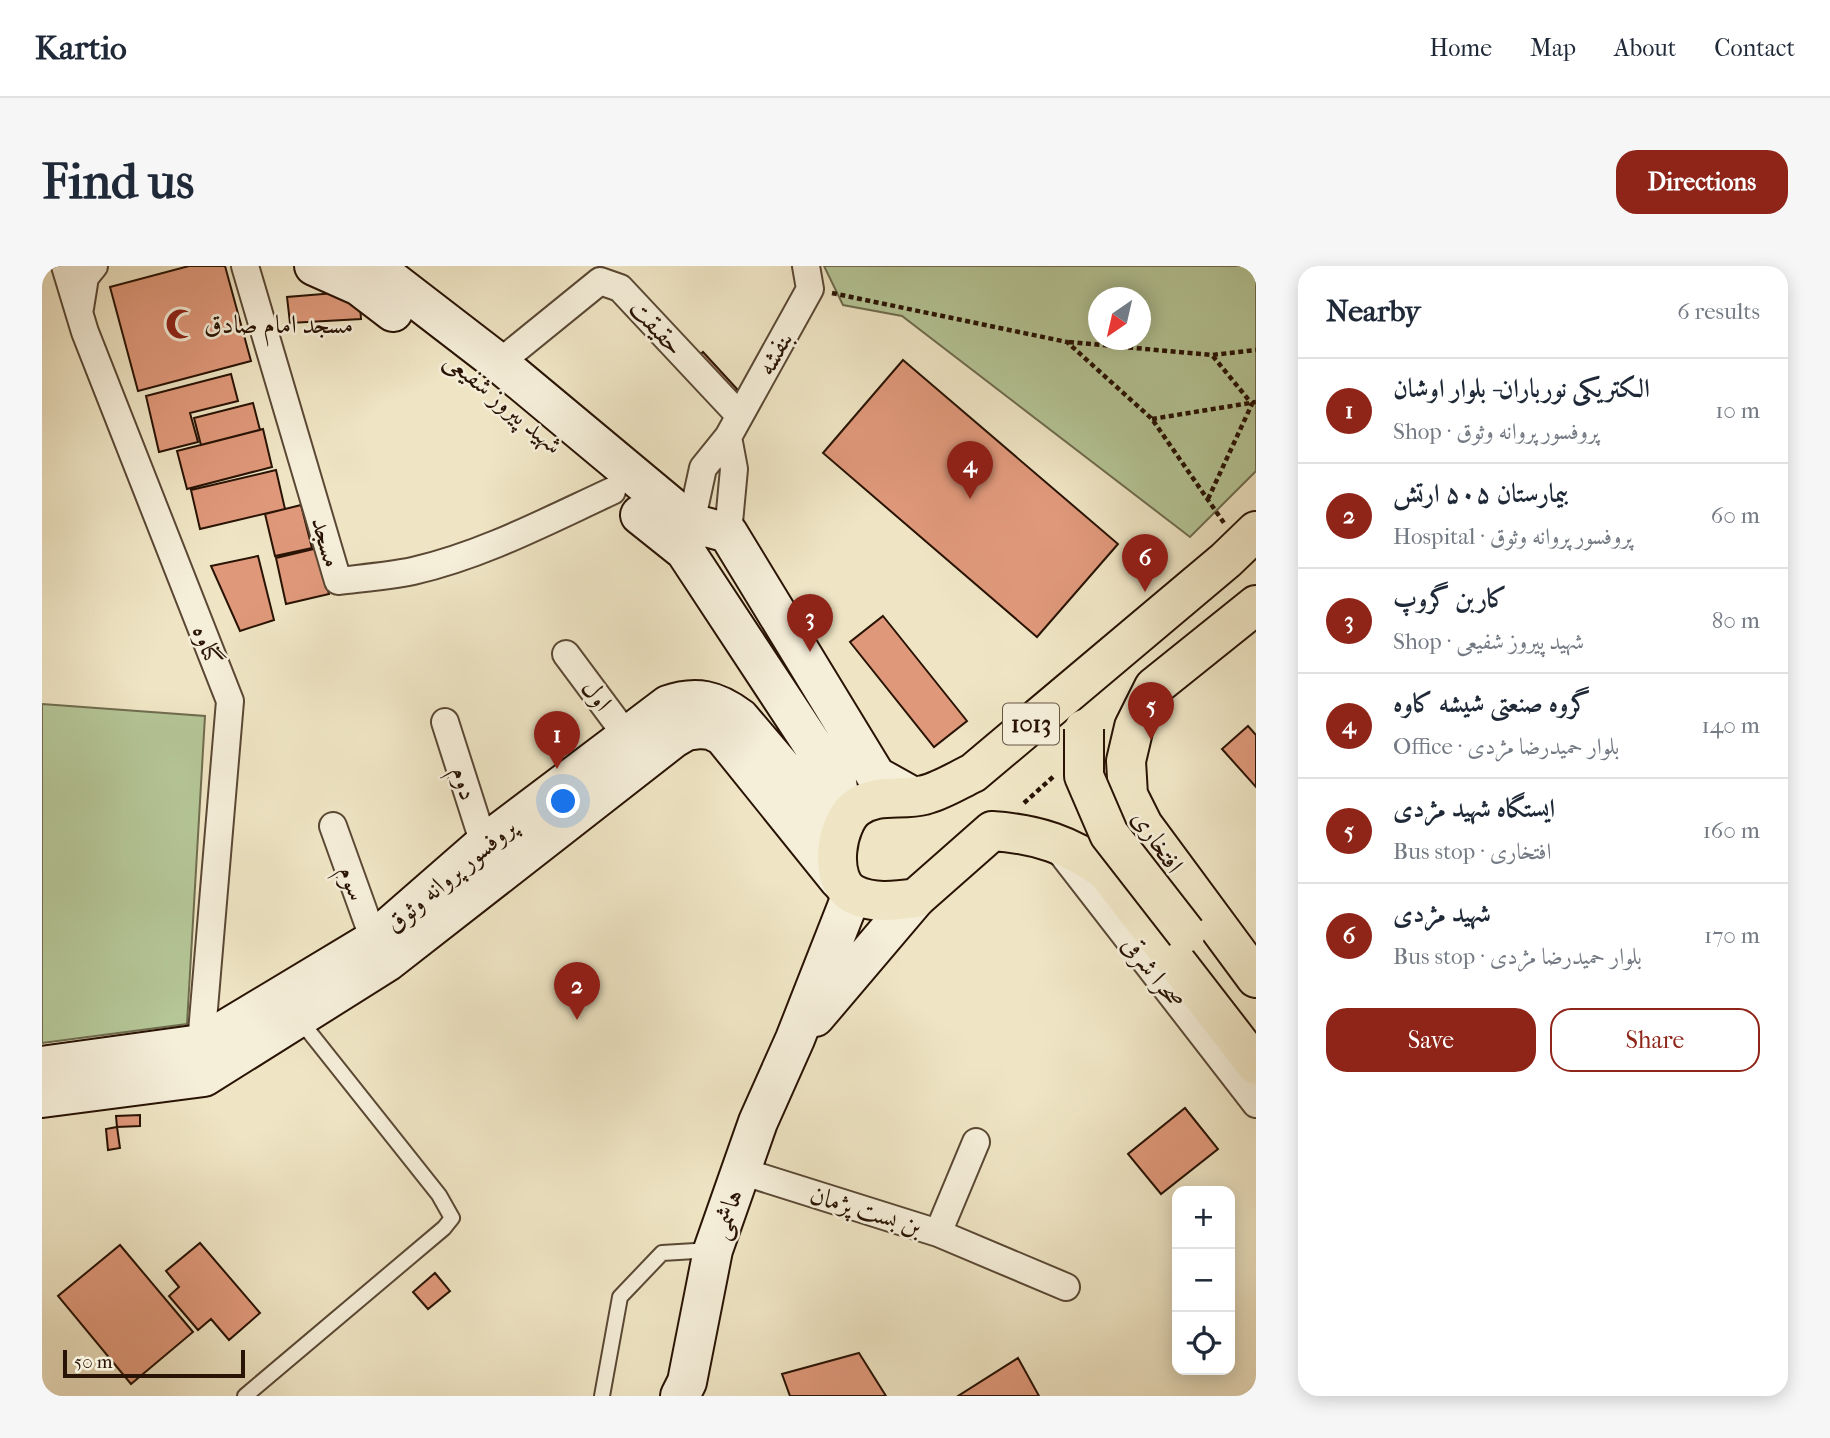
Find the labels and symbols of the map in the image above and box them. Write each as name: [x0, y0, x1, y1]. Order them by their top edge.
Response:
north arrow: [1088, 287, 1151, 350]
street label: حقیقت: [623, 293, 690, 362]
mosque icon: مسجد امام صادق: [164, 307, 198, 341]
place label: مسجد امام صادق: [204, 309, 353, 347]
street label: بنفشه: [750, 326, 799, 381]
street label: شهید پیروز شفیعی: [436, 344, 569, 463]
pin: 4: [947, 441, 993, 499]
street label: مسجد: [305, 513, 348, 571]
pin: 6: [1122, 534, 1168, 592]
pin: 3: [787, 594, 833, 652]
street label: گناوه: [186, 621, 229, 670]
street label: اول: [575, 673, 619, 717]
pin: 5: [1128, 682, 1174, 740]
road number: 1013: [1003, 704, 1059, 744]
pin: 1: [534, 711, 580, 769]
street label: دوم: [438, 762, 484, 806]
your location: [546, 784, 580, 818]
street label: افتخاری: [1125, 804, 1190, 879]
street label: پروفسور پروانه وثوق: [379, 810, 524, 940]
street label: سوم: [325, 861, 373, 908]
street label: صحرا شرقی: [1115, 929, 1192, 1016]
pin: 2: [554, 962, 600, 1020]
street label: بن بست پژمان: [806, 1179, 926, 1243]
street label: هاشمی: [704, 1185, 751, 1244]
scale bar: [63, 1347, 245, 1379]

